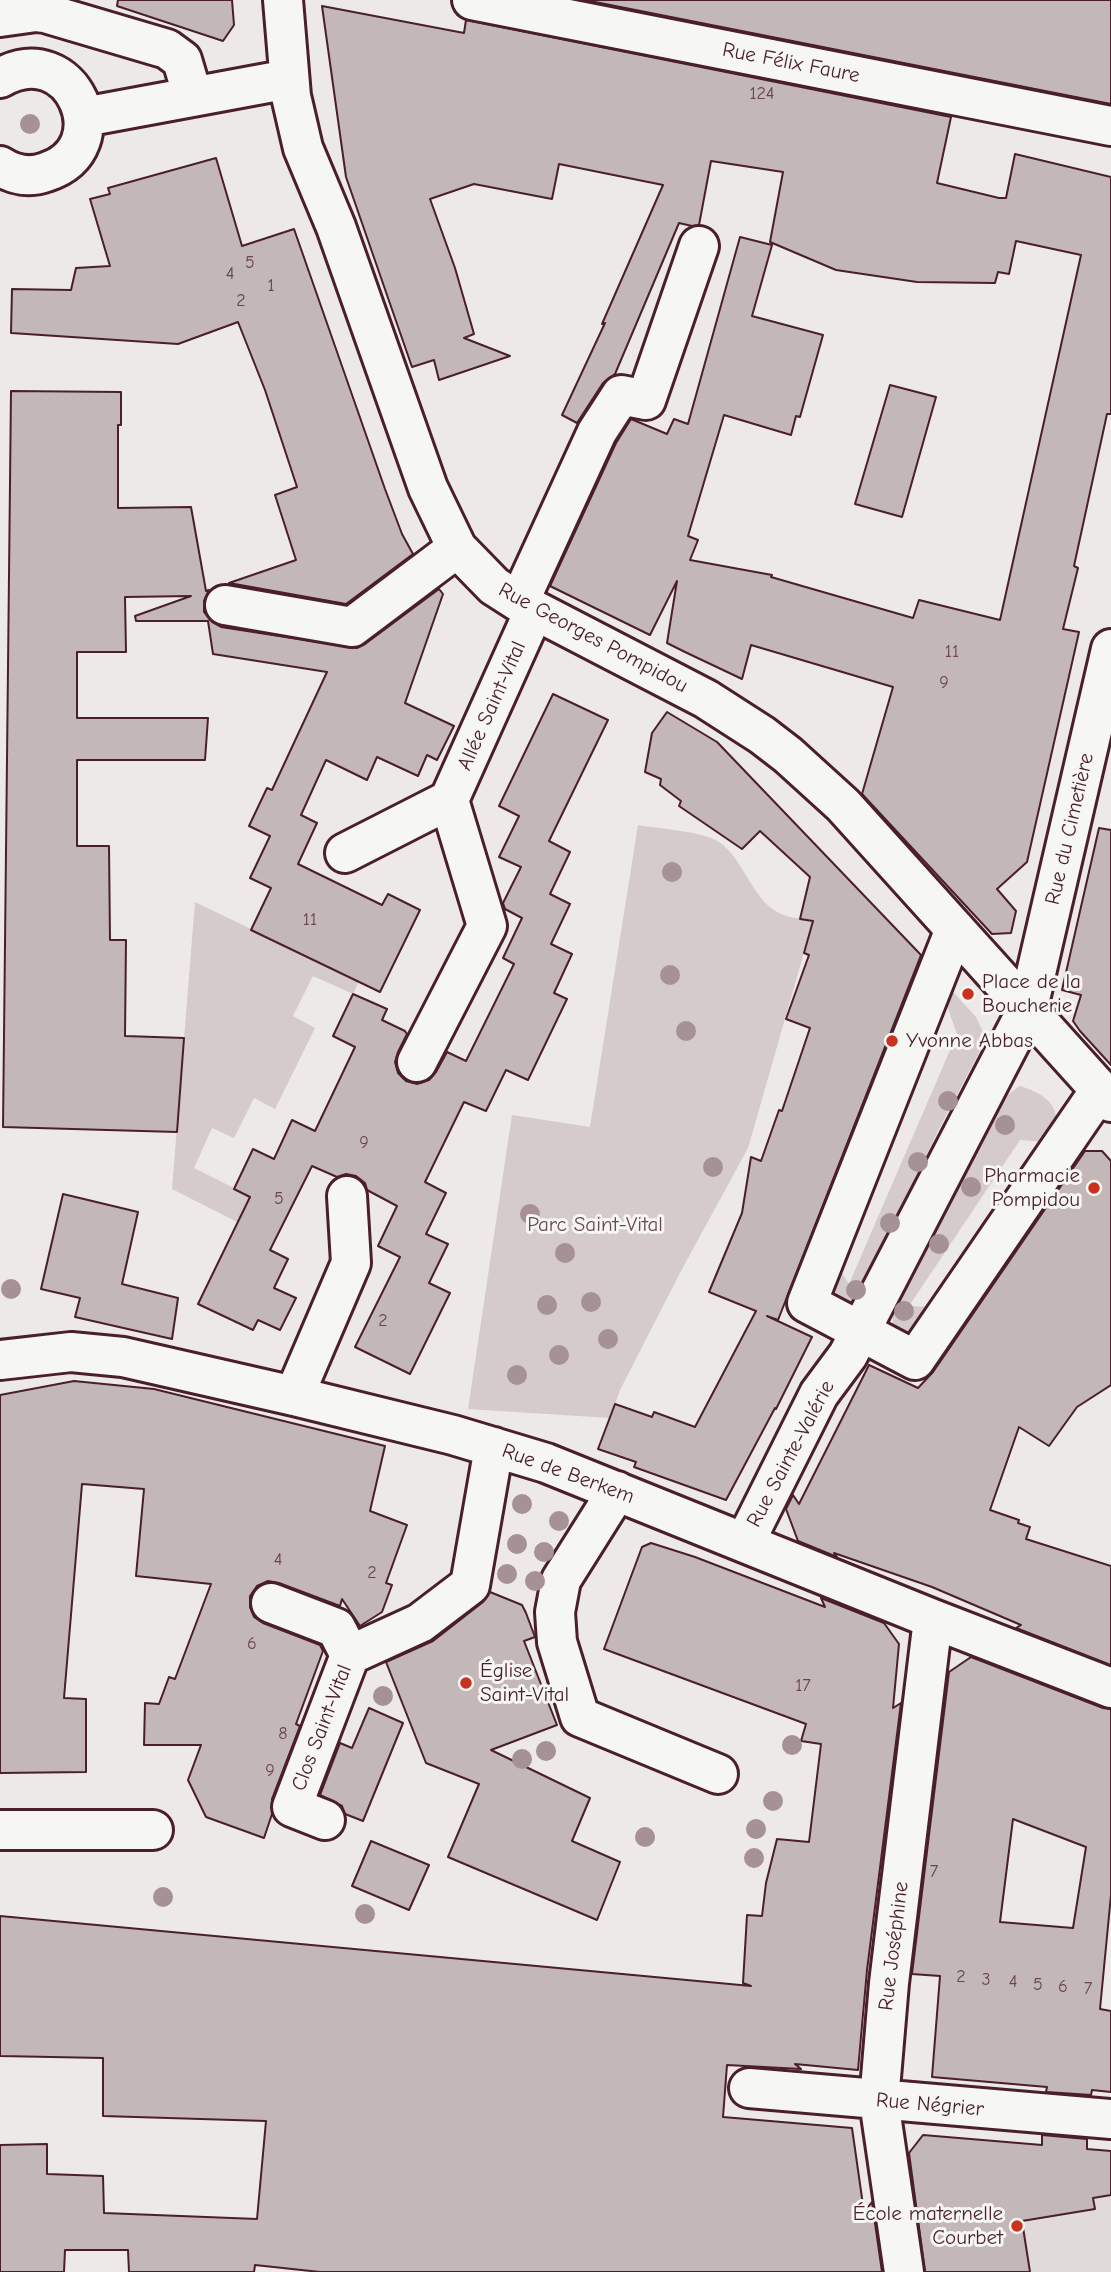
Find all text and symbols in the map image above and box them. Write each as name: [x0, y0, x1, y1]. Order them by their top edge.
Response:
street label: Rue Félix Faure: [720, 37, 862, 89]
house number: 124: [749, 83, 775, 105]
house number: 5: [245, 252, 255, 274]
house number: 4: [226, 263, 234, 285]
house number: 1: [267, 275, 275, 297]
house number: 2: [236, 290, 246, 312]
street label: Rue Georges Pompidou: [494, 577, 692, 699]
street label: Allée Saint-Vital: [452, 638, 532, 774]
house number: 11: [945, 641, 959, 663]
house number: 9: [939, 672, 949, 694]
street label: Rue du Cimetière: [1040, 751, 1100, 907]
house number: 11: [303, 909, 317, 931]
place label: Place de la Boucherie: [982, 969, 1081, 1019]
marker: Place de la Boucherie: [960, 986, 976, 1002]
place label: Yvonne Abbas: [906, 1028, 1033, 1054]
marker: Yvonne Abbas: [884, 1033, 900, 1049]
house number: 9: [359, 1132, 369, 1154]
place label: Pharmacie Pompidou: [984, 1163, 1080, 1213]
marker: Pharmacie Pompidou: [1086, 1180, 1102, 1196]
house number: 5: [274, 1188, 284, 1210]
park label: Parc Saint-Vital: [527, 1212, 663, 1238]
house number: 2: [378, 1310, 388, 1332]
street label: Rue Sainte-Valérie: [742, 1376, 840, 1532]
street label: Rue de Berkem: [498, 1438, 638, 1510]
house number: 4: [274, 1549, 282, 1571]
house number: 2: [367, 1562, 377, 1584]
house number: 6: [247, 1633, 257, 1655]
place label: Église Saint-Vital: [480, 1658, 569, 1708]
street label: Clos Saint-Vital: [286, 1661, 358, 1795]
marker: Église Saint-Vital: [458, 1675, 474, 1691]
house number: 17: [795, 1675, 811, 1697]
house number: 8: [278, 1723, 288, 1745]
house number: 9: [265, 1760, 275, 1782]
house number: 7: [930, 1861, 938, 1883]
street label: Rue Joséphine: [874, 1880, 914, 2012]
house number: 2: [956, 1966, 966, 1988]
house number: 3: [981, 1969, 991, 1991]
house number: 4: [1009, 1971, 1017, 1993]
house number: 5: [1033, 1974, 1043, 1996]
house number: 6: [1058, 1976, 1068, 1998]
house number: 7: [1084, 1978, 1092, 2000]
street label: Rue Négrier: [875, 2088, 985, 2122]
place label: École maternelle Courbet: [853, 2201, 1003, 2251]
marker: École maternelle Courbet: [1009, 2218, 1025, 2234]

